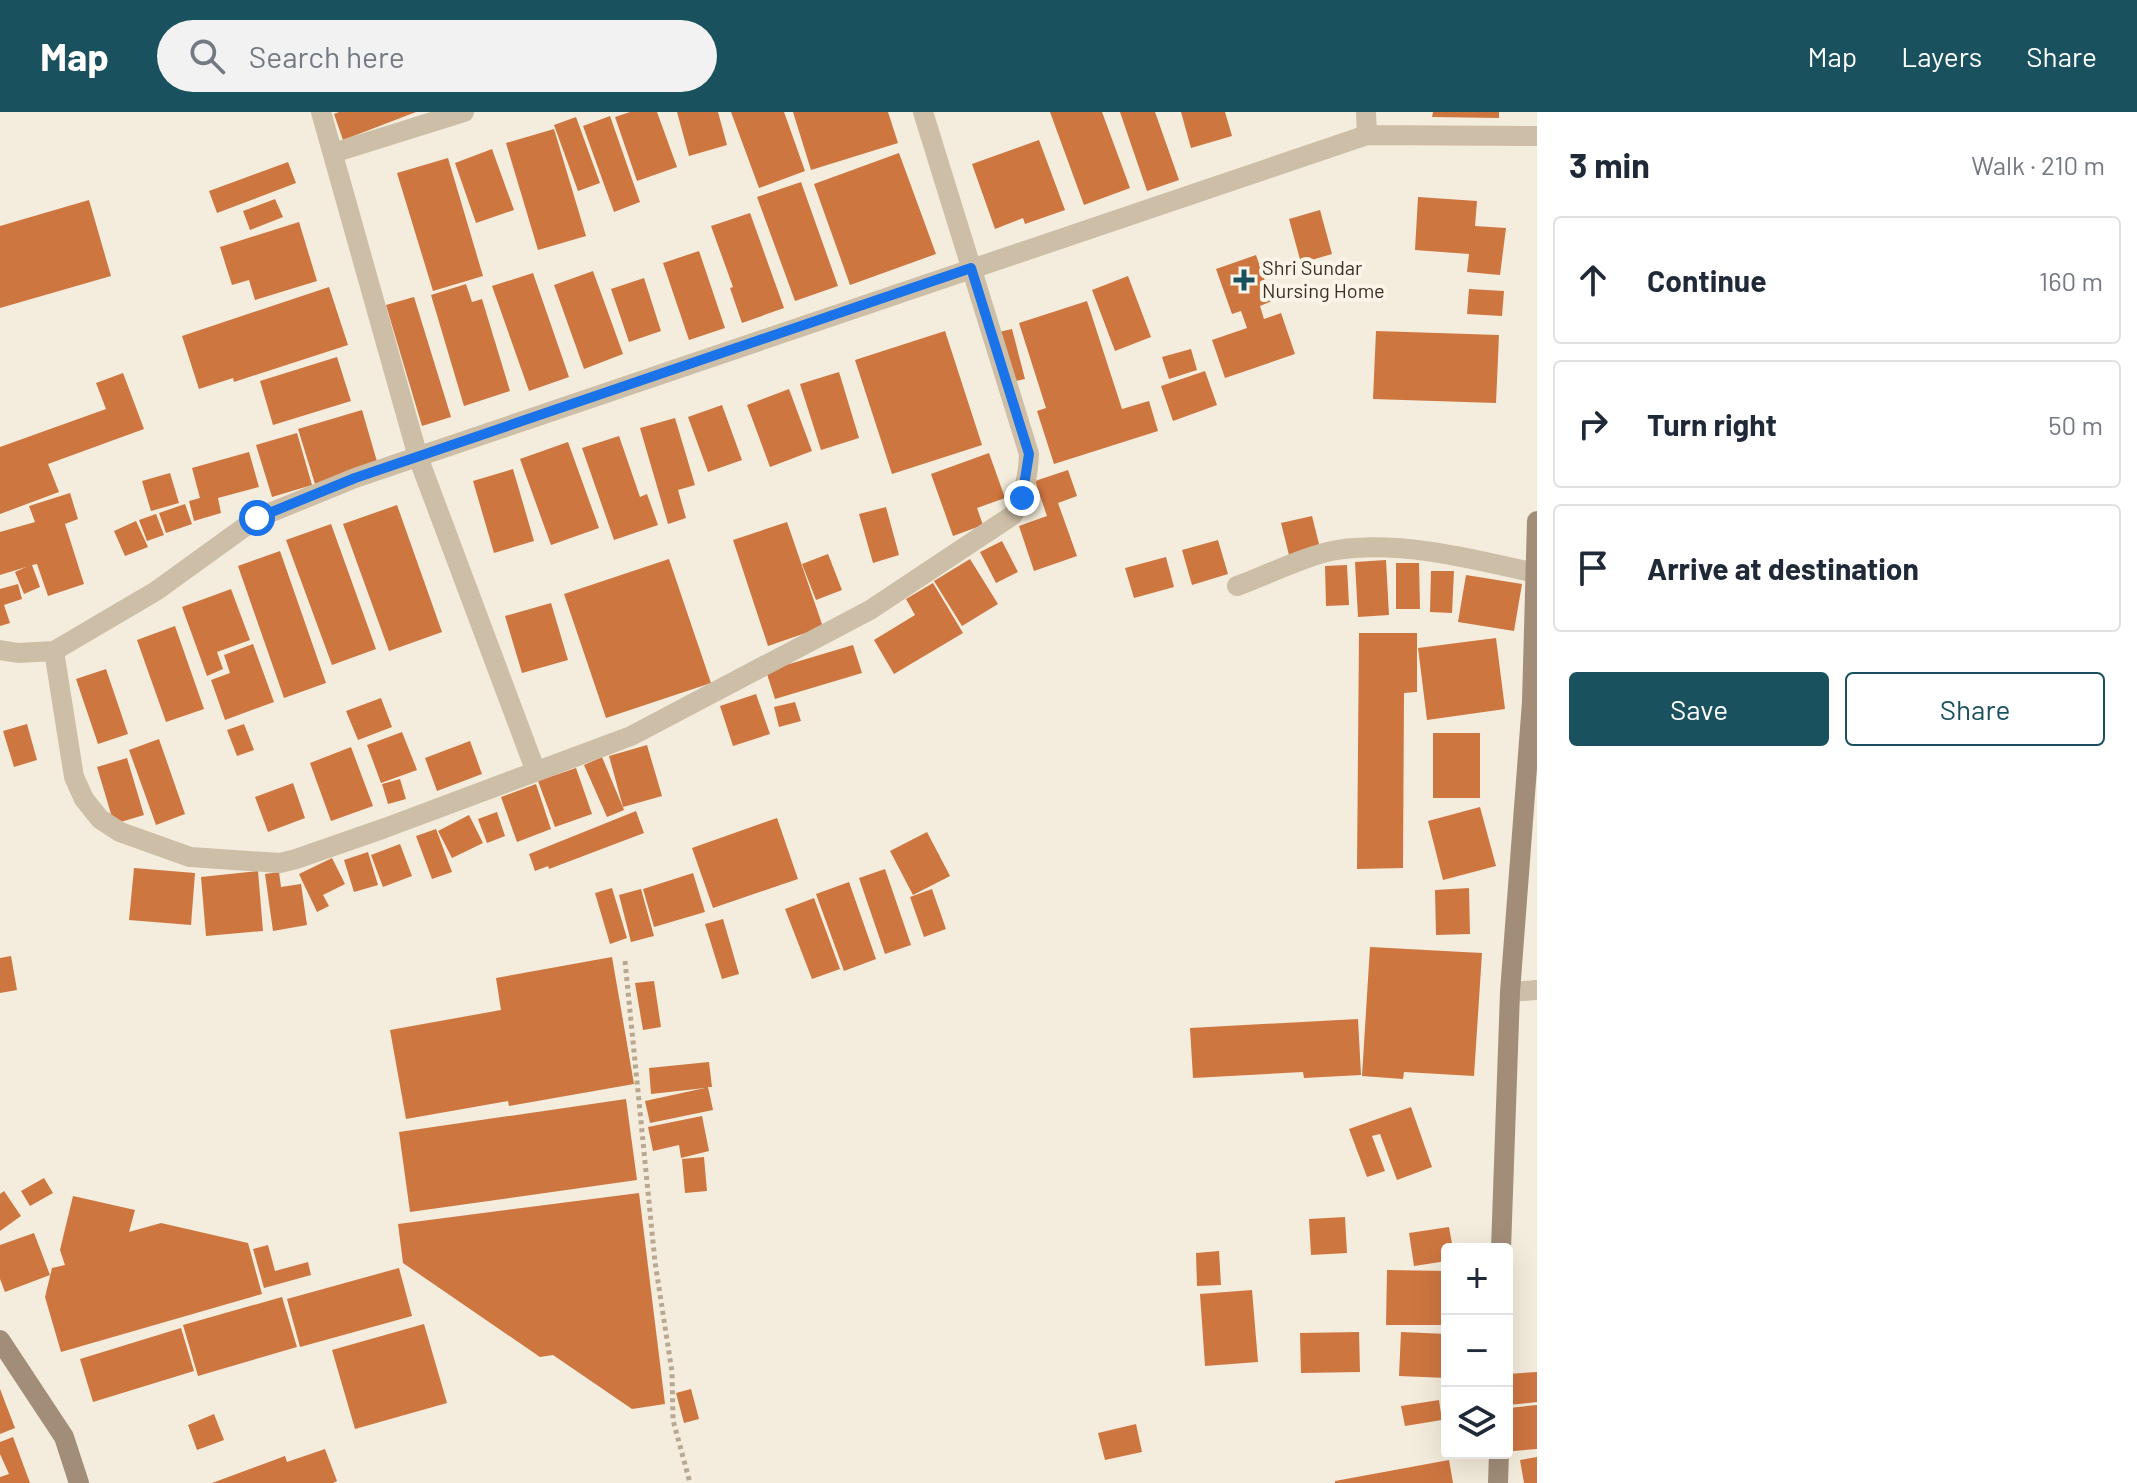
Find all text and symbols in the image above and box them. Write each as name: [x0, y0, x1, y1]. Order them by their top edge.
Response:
search box: [157, 20, 717, 92]
text: Map: [40, 33, 109, 79]
icon: search: [185, 34, 229, 78]
text: Search here: [249, 38, 405, 74]
text: Map: [1807, 39, 1857, 73]
text: Layers: [1901, 39, 1982, 73]
text: Share: [2026, 39, 2097, 73]
text: 3 min: [1569, 144, 1650, 185]
text: Walk · 210 m: [1971, 149, 2105, 180]
place label: Shri Sundar Nursing Home: [1262, 255, 1385, 302]
icon: ahead: [1571, 258, 1615, 302]
text: Continue: [1647, 262, 1767, 298]
text: 160 m: [2039, 265, 2103, 296]
marker: Shri Sundar Nursing Home: [1233, 269, 1255, 291]
icon: right: [1571, 402, 1615, 446]
text: Turn right: [1647, 406, 1777, 442]
text: 50 m: [2048, 409, 2103, 440]
route end: [1004, 480, 1040, 516]
route start: [239, 500, 275, 536]
icon: arrive: [1571, 546, 1615, 590]
text: Arrive at destination: [1647, 550, 1919, 586]
button: Save: [1569, 672, 1829, 746]
button: Share: [1845, 672, 2105, 746]
map controls: [1441, 1243, 1513, 1459]
button: +: [1441, 1243, 1513, 1315]
button: −: [1441, 1315, 1513, 1387]
button: layers: [1441, 1387, 1513, 1459]

